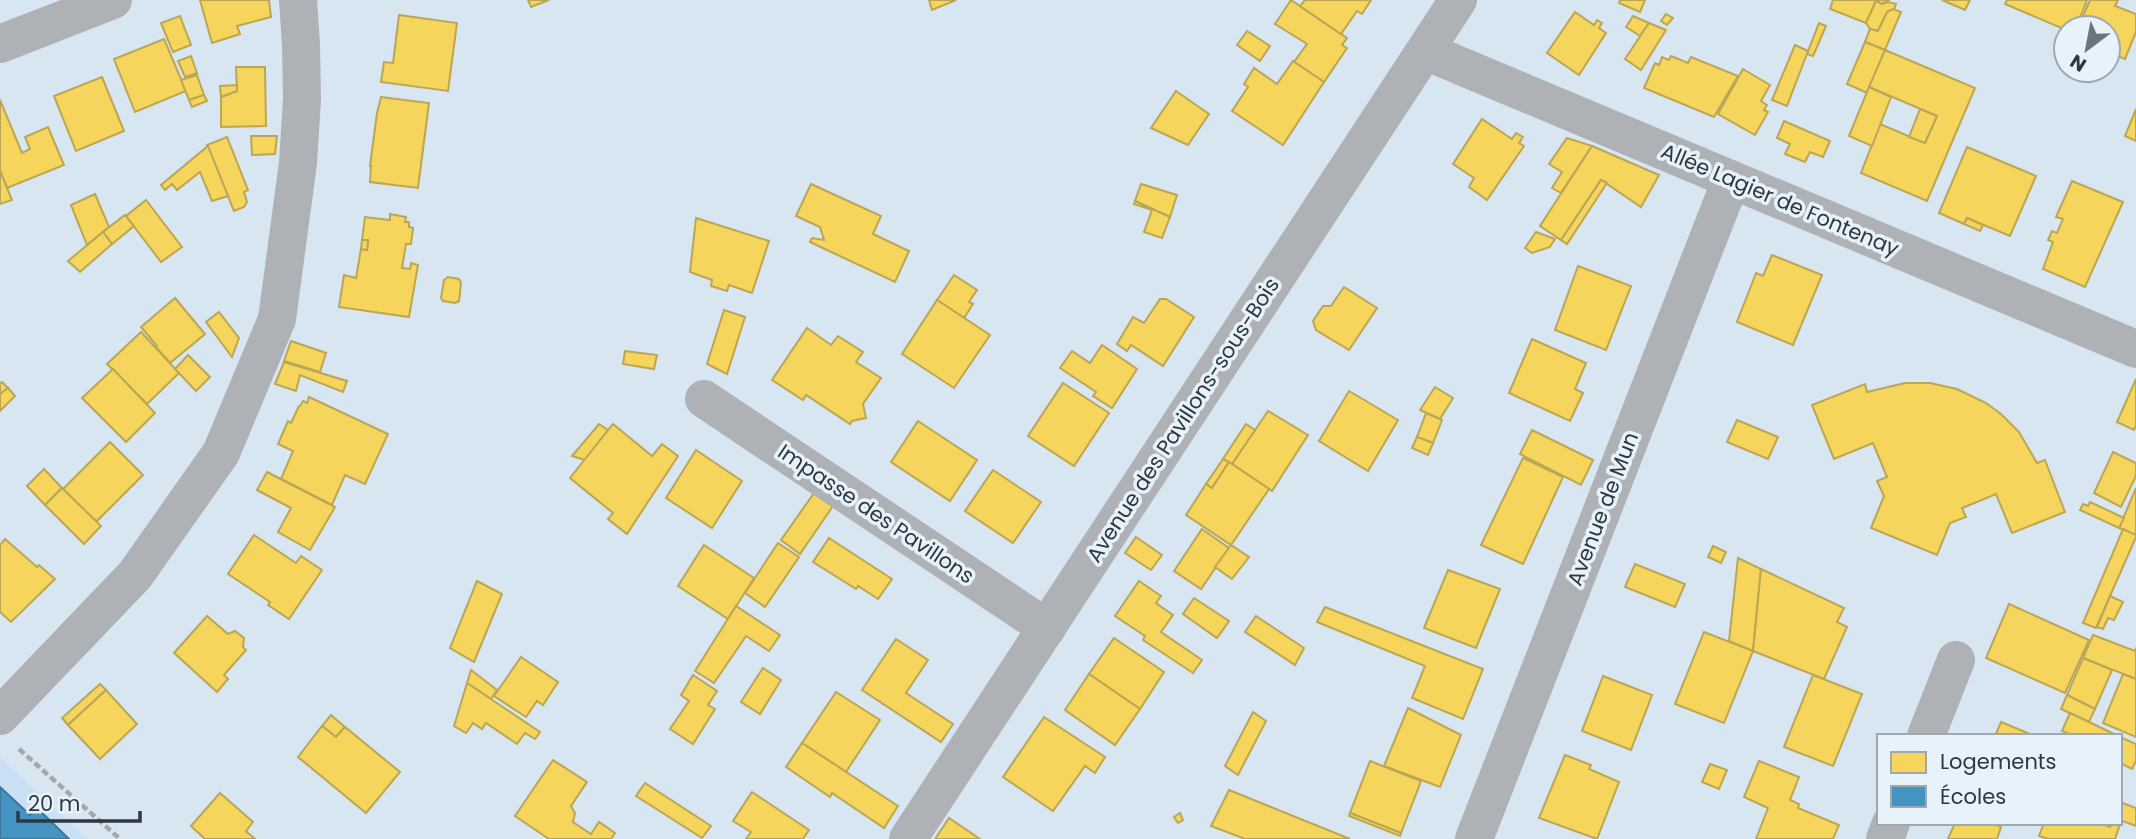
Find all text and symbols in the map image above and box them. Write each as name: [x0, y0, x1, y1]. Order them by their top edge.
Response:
north arrow: [2052, 14, 2122, 84]
text: N: [2065, 48, 2091, 78]
street label: Allée Lagier de Fontenay: [1657, 136, 1904, 263]
street label: Avenue des Pavillons-sous-Bois: [1079, 272, 1286, 568]
street label: Avenue de Mun: [1560, 428, 1645, 590]
street label: Impasse des Pavillons: [772, 437, 980, 590]
legend: [1877, 734, 2122, 825]
text: Logements: [1940, 747, 2056, 776]
scale bar: [18, 780, 140, 824]
text: Écoles: [1940, 782, 2006, 811]
text: 20 m: [28, 789, 81, 818]

